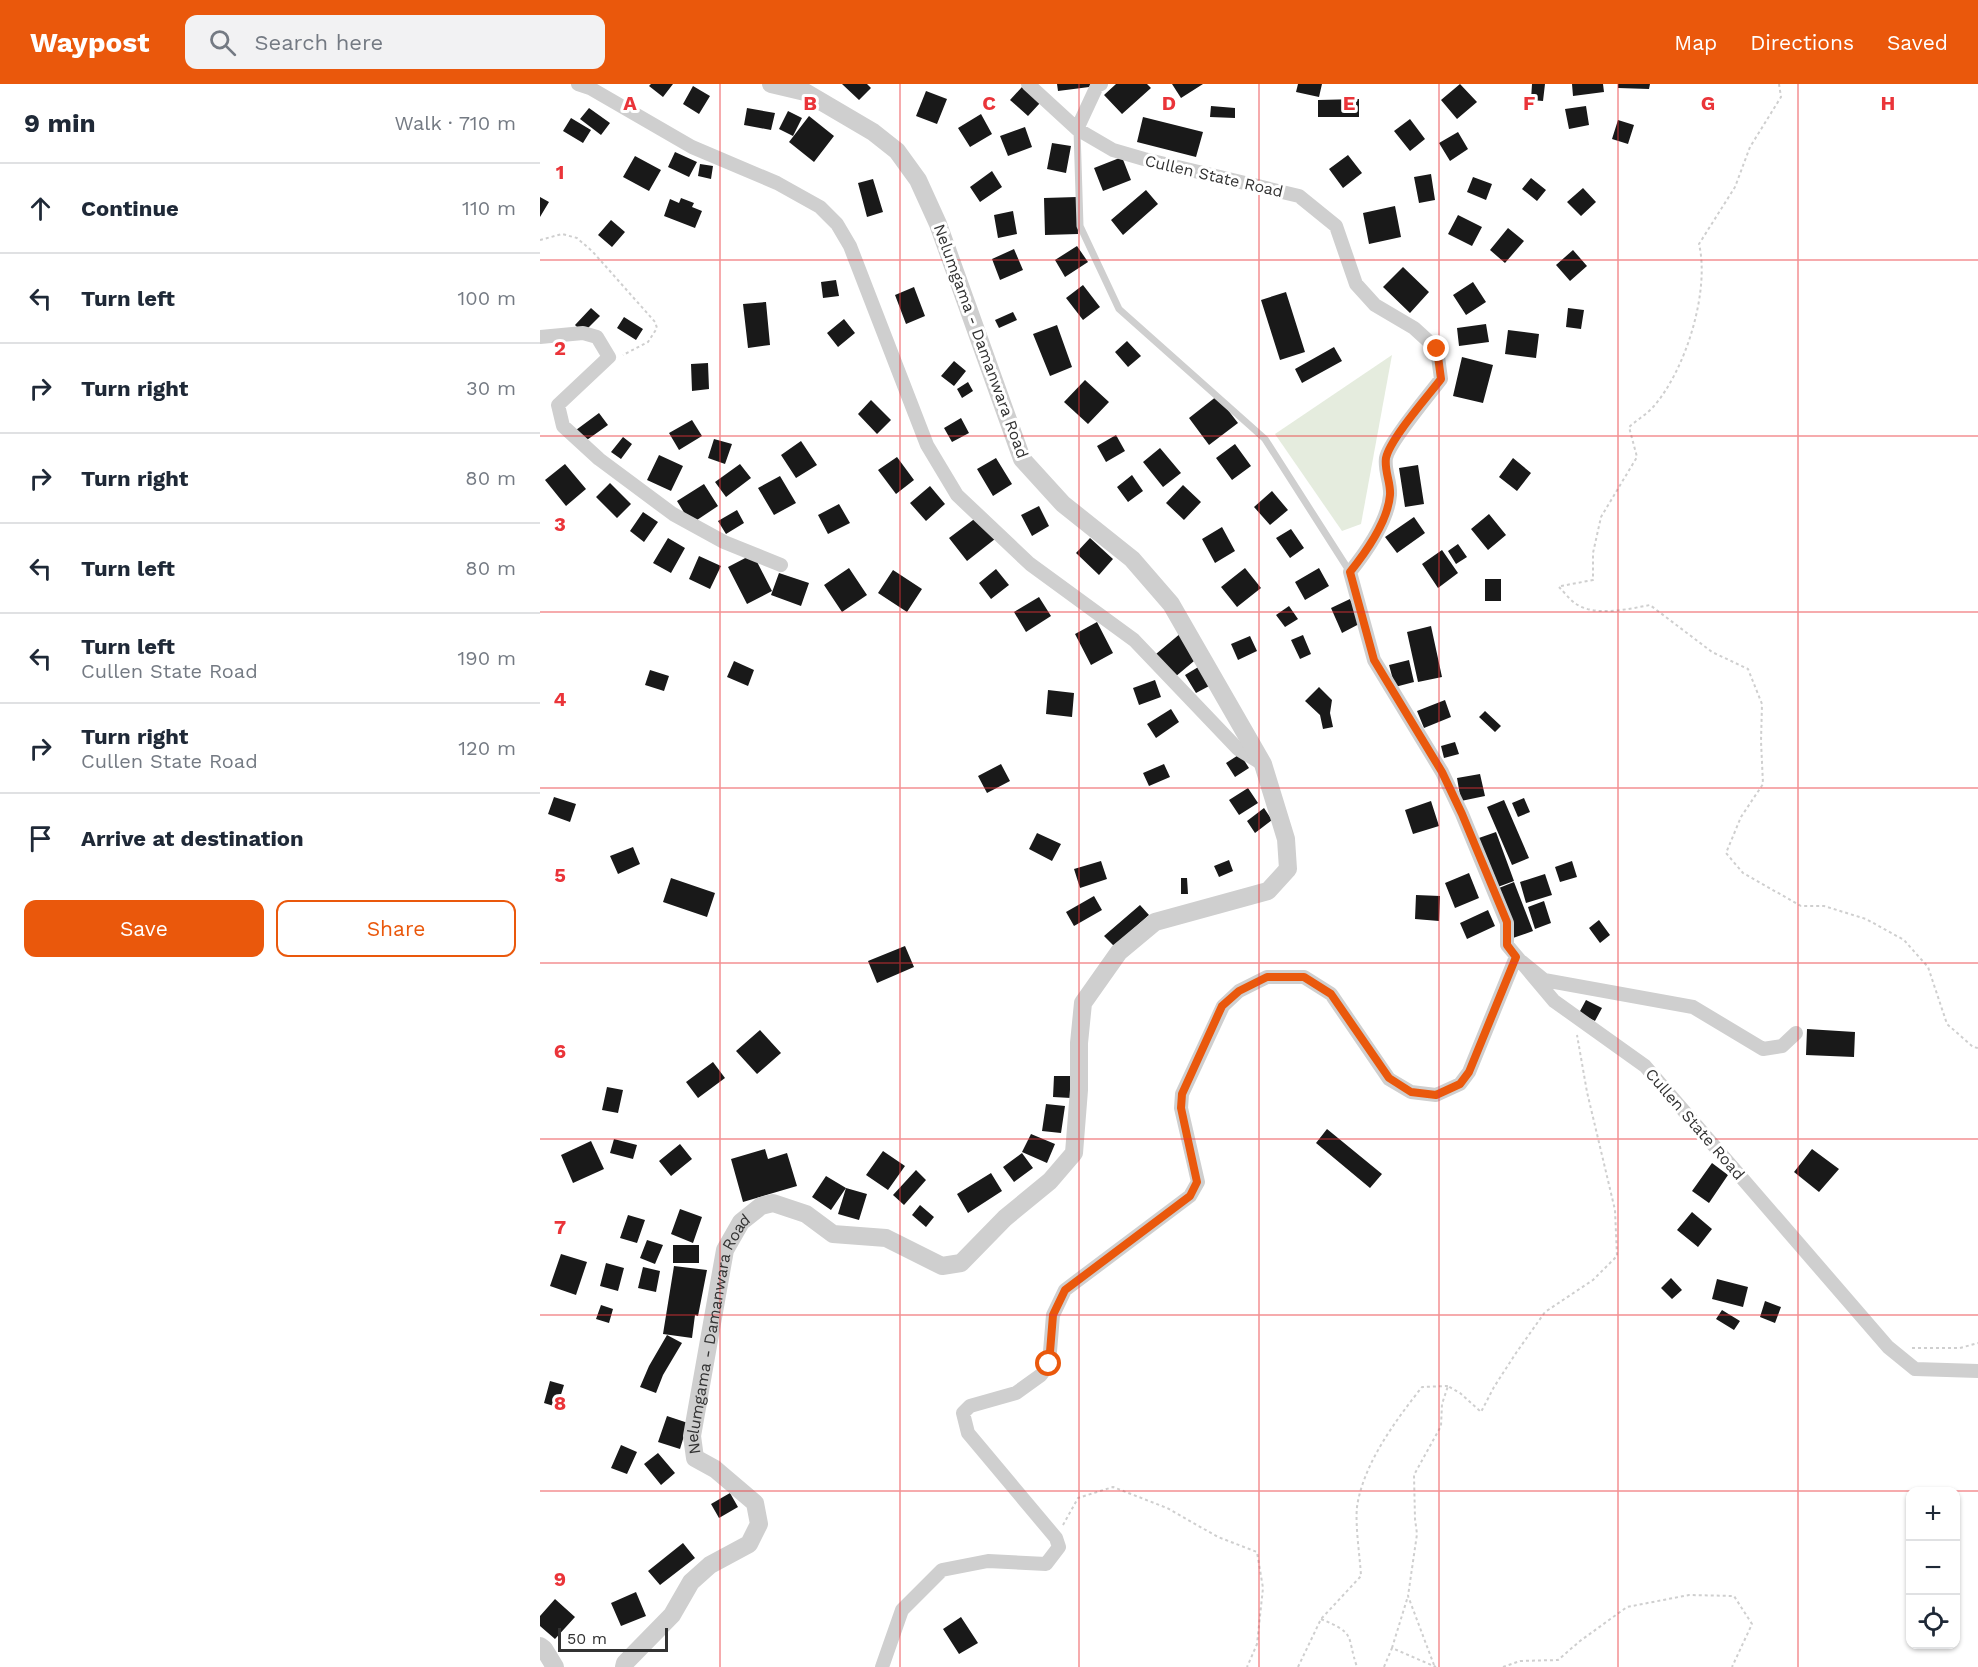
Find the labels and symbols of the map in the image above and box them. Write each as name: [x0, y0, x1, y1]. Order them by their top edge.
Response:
text: A: [623, 91, 637, 115]
text: B: [803, 91, 817, 115]
text: C: [982, 91, 996, 115]
text: D: [1162, 91, 1176, 115]
text: E: [1343, 91, 1355, 115]
text: F: [1523, 91, 1535, 115]
text: G: [1701, 91, 1715, 115]
text: H: [1881, 91, 1895, 115]
street label: Cullen State Road: [1143, 151, 1285, 201]
text: 1: [556, 160, 564, 184]
street label: Nelumgama - Damanwara Road: [930, 221, 1032, 461]
route end: [1423, 335, 1449, 361]
text: 2: [554, 336, 566, 360]
text: 3: [554, 512, 566, 536]
text: 4: [554, 687, 567, 711]
text: 5: [554, 863, 566, 887]
text: 6: [554, 1039, 566, 1063]
street label: Cullen State Road: [1641, 1064, 1749, 1184]
street label: Nelumgama - Damanwara Road: [682, 1209, 754, 1456]
text: 7: [554, 1215, 566, 1239]
route start: [1035, 1350, 1061, 1376]
text: 8: [554, 1391, 566, 1415]
text: 9: [554, 1567, 566, 1591]
scale bar: [558, 1625, 668, 1652]

